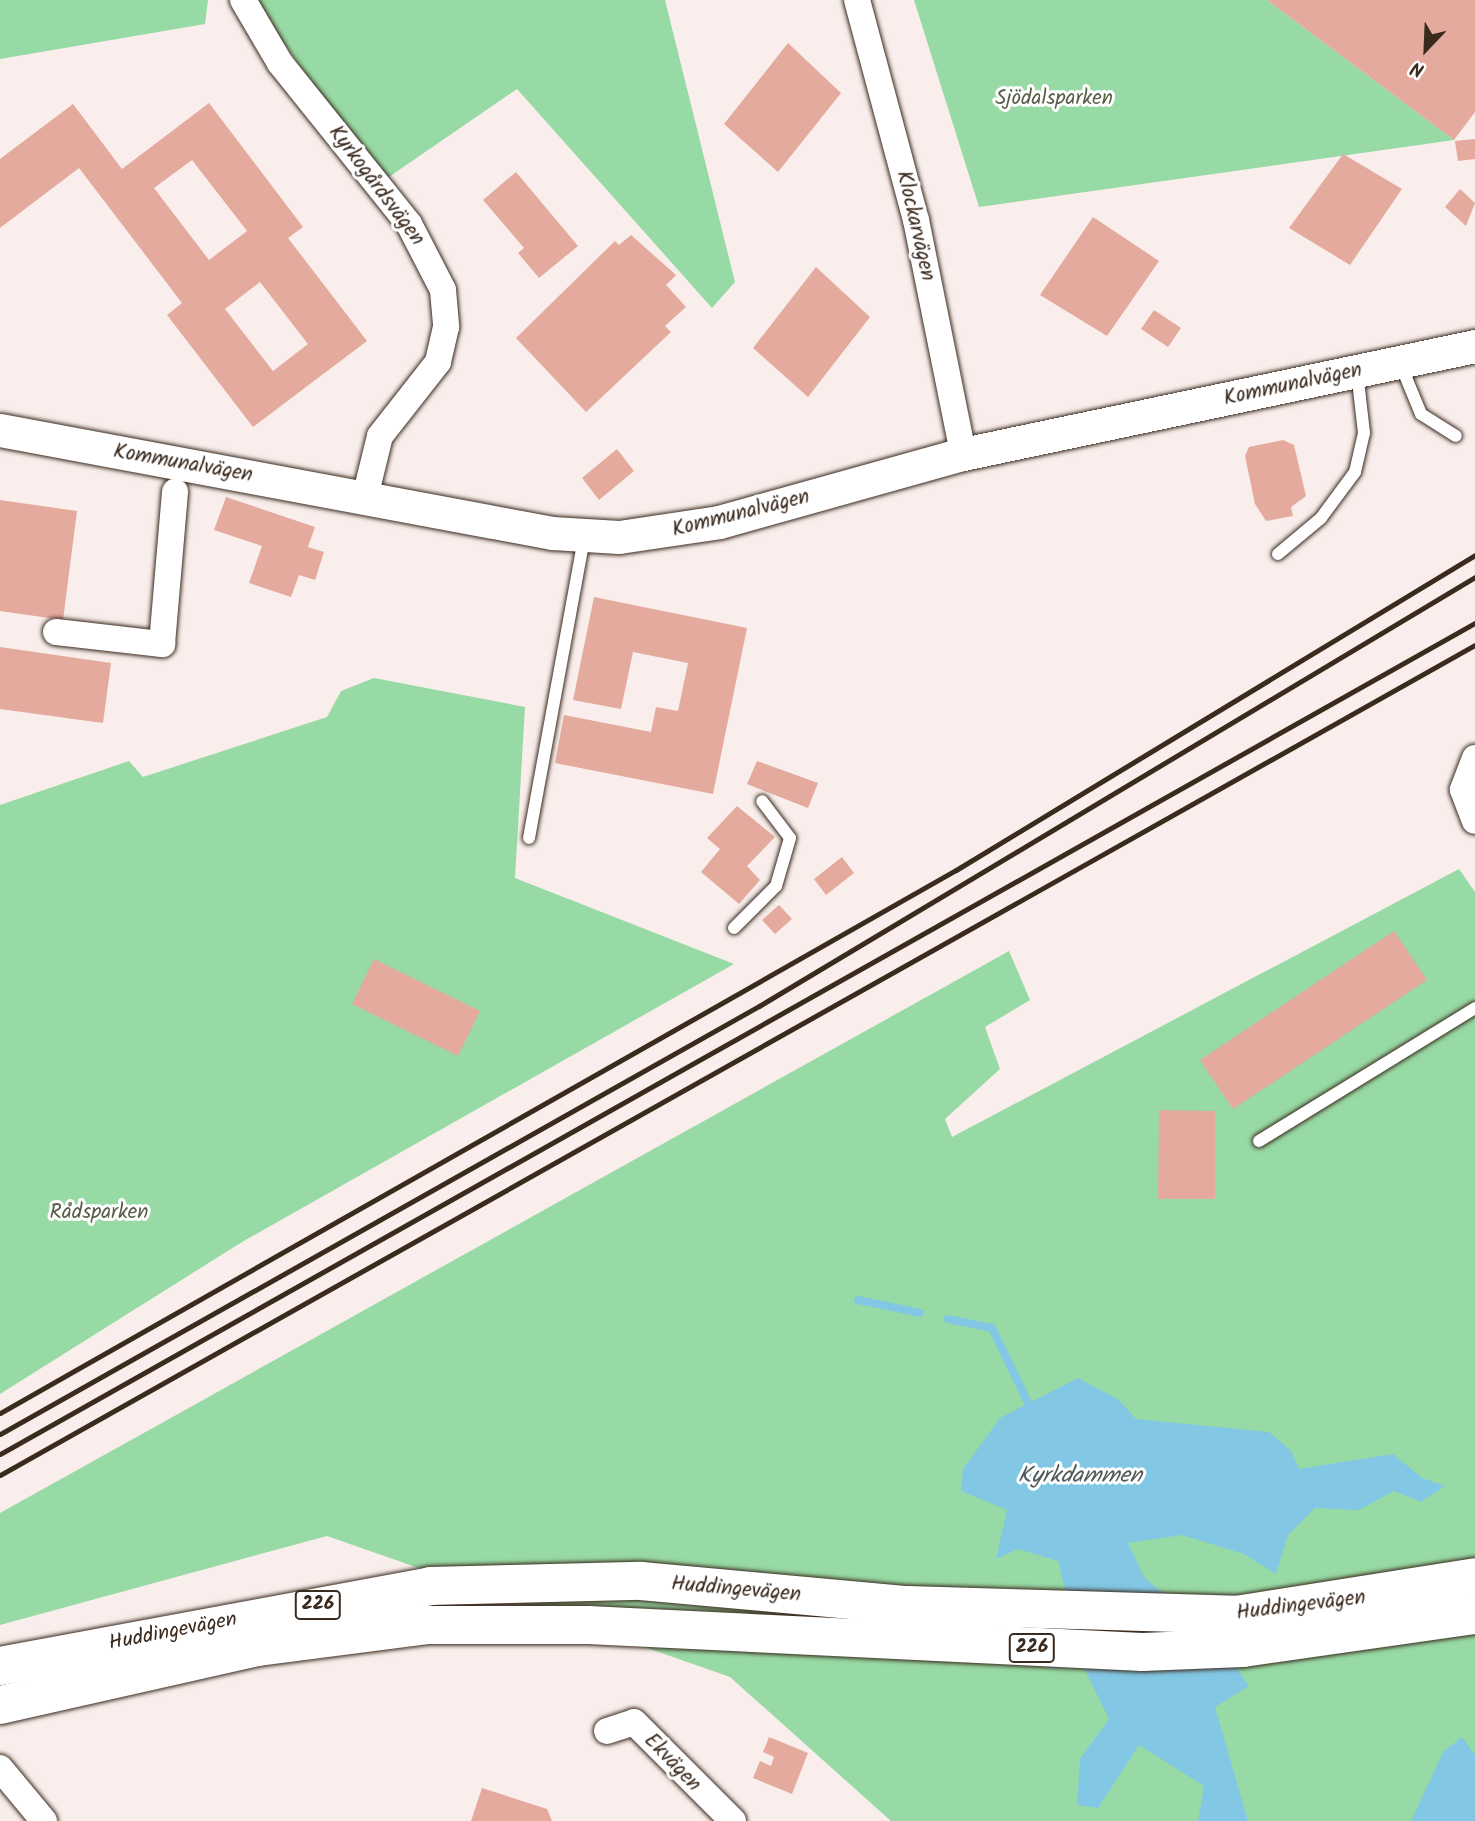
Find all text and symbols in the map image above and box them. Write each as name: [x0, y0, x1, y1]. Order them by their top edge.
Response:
north arrow: [1391, 14, 1461, 84]
text: N: [1406, 52, 1429, 84]
park label: Sjödalsparken: [995, 86, 1113, 112]
street label: Kyrkogårdsvägen: [323, 121, 429, 251]
street label: Klockarvägen: [890, 168, 940, 284]
street label: Kommunalvägen: [1221, 358, 1365, 412]
street label: Kommunalvägen: [111, 439, 255, 489]
street label: Kommunalvägen: [670, 485, 812, 543]
park label: Rådsparken: [50, 1200, 148, 1226]
water label: Kyrkdammen: [1018, 1462, 1142, 1490]
street label: Huddingevägen: [670, 1572, 802, 1608]
street label: Huddingevägen: [1235, 1586, 1367, 1626]
road number: 226: [294, 1590, 342, 1620]
street label: Huddingevägen: [107, 1607, 239, 1657]
road number: 226: [1007, 1632, 1056, 1664]
street label: Ekvägen: [638, 1729, 706, 1797]

